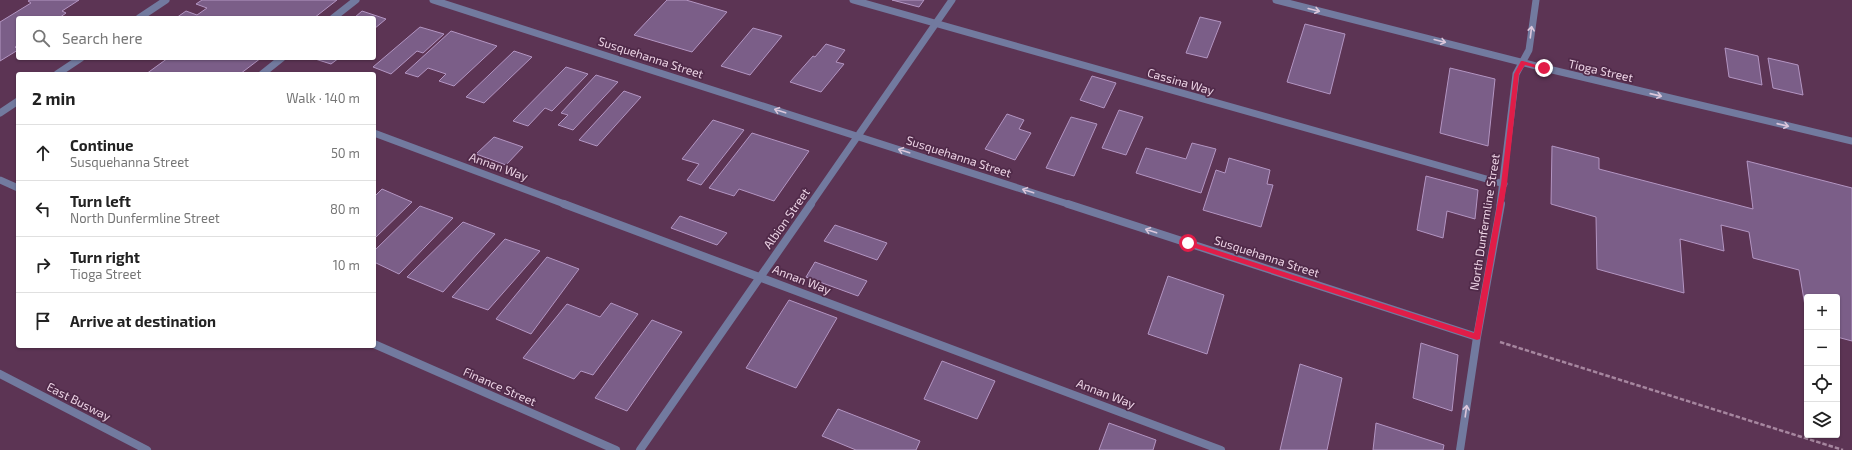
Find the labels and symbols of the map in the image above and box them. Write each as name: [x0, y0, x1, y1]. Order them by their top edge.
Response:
one-way arrow: [1307, 6, 1320, 14]
one-way arrow: [1528, 26, 1535, 39]
street label: Susquehanna Street: [597, 33, 706, 81]
one-way arrow: [1433, 38, 1446, 46]
street label: Tioga Street: [1567, 56, 1635, 84]
route end: [1535, 59, 1553, 77]
street label: Cassina Way: [1146, 65, 1217, 97]
one-way arrow: [1649, 92, 1662, 99]
one-way arrow: [774, 107, 787, 114]
one-way arrow: [1776, 122, 1789, 129]
street label: Susquehanna Street: [905, 132, 1014, 180]
one-way arrow: [899, 146, 911, 154]
street label: Annan Way: [468, 149, 531, 183]
street label: North Dunfermline Street: [1466, 152, 1502, 291]
street label: Albion Street: [760, 185, 812, 251]
one-way arrow: [1021, 187, 1034, 194]
one-way arrow: [1145, 227, 1158, 234]
street label: Susquehanna Street: [1213, 232, 1322, 280]
route start: [1179, 234, 1197, 252]
street label: Annan Way: [771, 261, 834, 297]
street label: Finance Street: [461, 364, 539, 408]
street label: Annan Way: [1075, 375, 1138, 411]
street label: East Busway: [45, 379, 114, 423]
one-way arrow: [1462, 405, 1470, 418]

